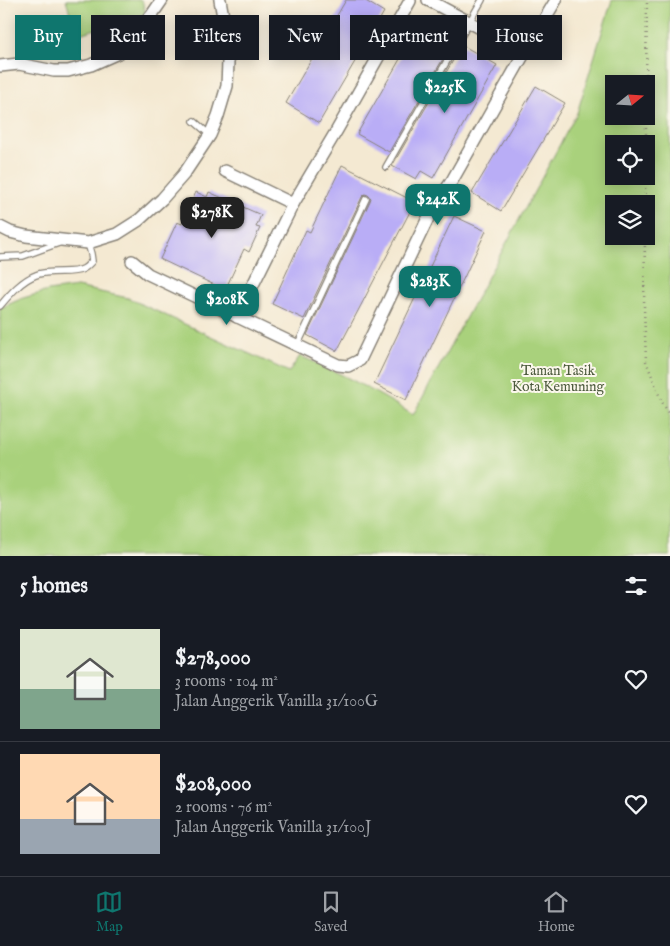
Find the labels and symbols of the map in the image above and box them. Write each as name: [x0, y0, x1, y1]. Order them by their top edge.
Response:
pin: $225K: [410, 72, 480, 114]
north arrow: [605, 75, 655, 125]
pin: $242K: [403, 184, 473, 226]
pin: $278K: [177, 196, 247, 239]
pin: $283K: [395, 266, 465, 308]
pin: $208K: [192, 284, 262, 326]
park label: Taman Tasik Kota Kemuning: [512, 362, 605, 396]

